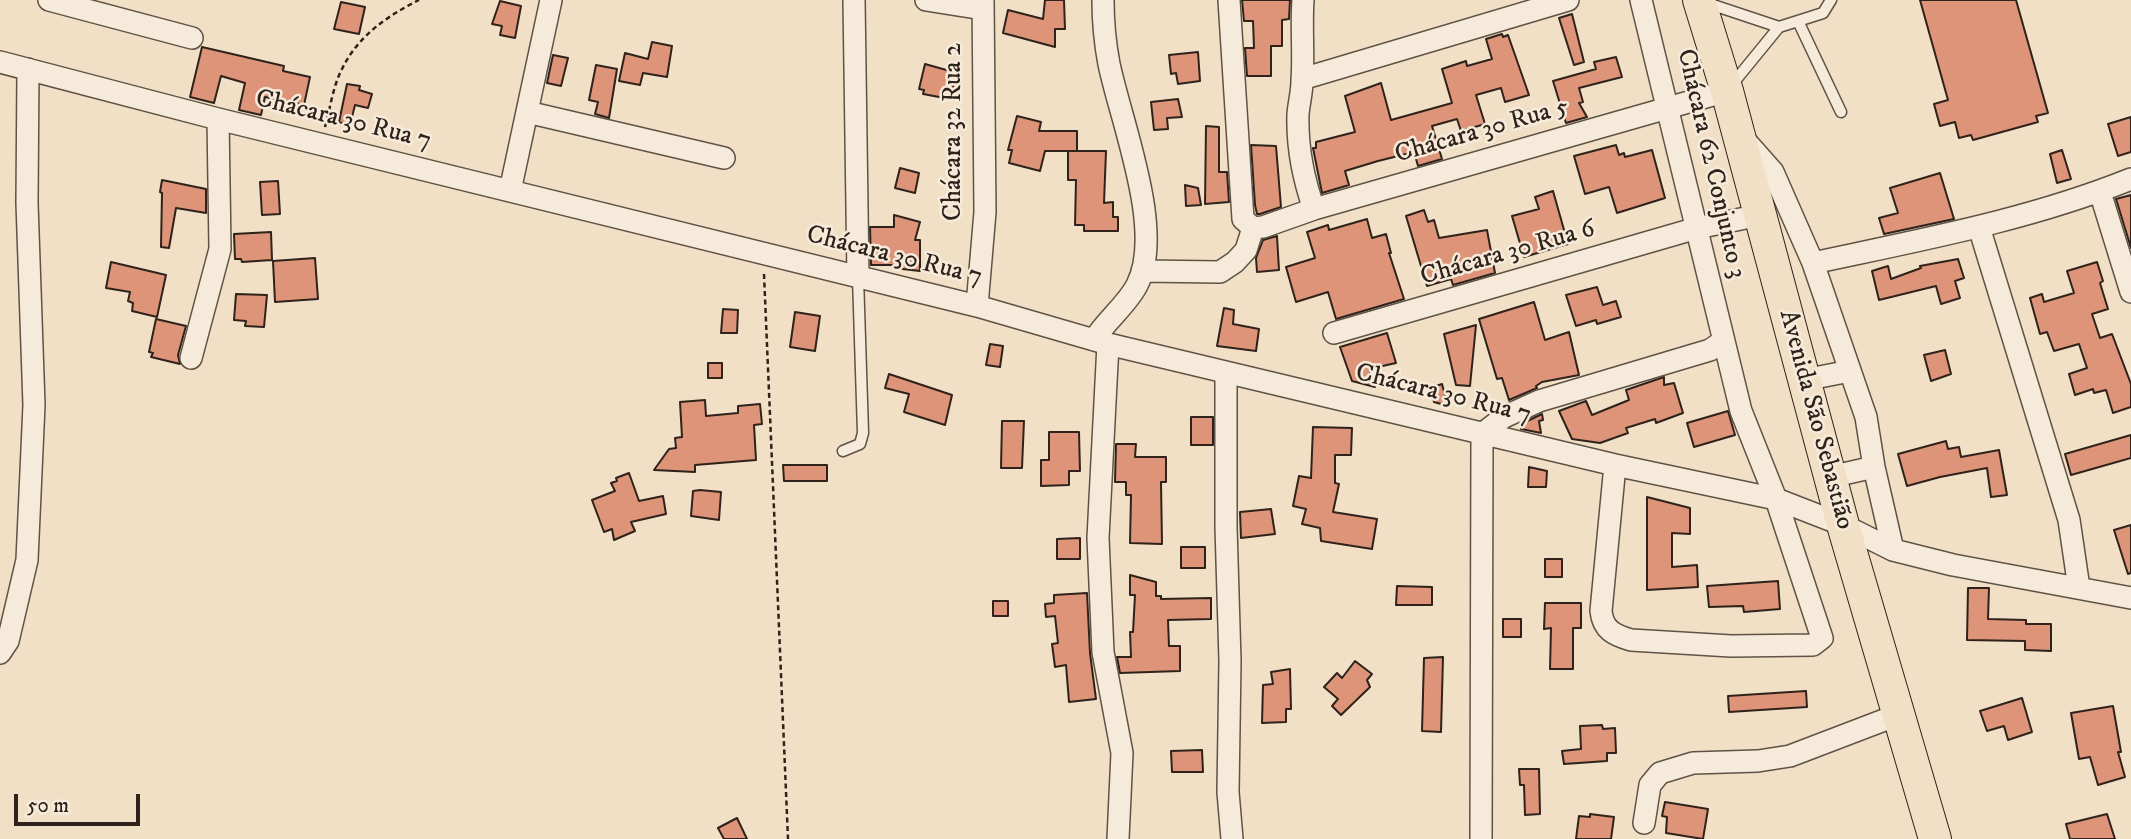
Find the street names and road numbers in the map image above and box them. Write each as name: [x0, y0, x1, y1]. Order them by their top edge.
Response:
street label: Chácara 32 Rua 2: [939, 43, 971, 221]
street label: Chácara 62 Conjunto 3: [1668, 46, 1752, 282]
street label: Chácara 30 Rua 7: [252, 84, 434, 158]
street label: Chácara 30 Rua 5: [1392, 92, 1572, 172]
street label: Chácara 30 Rua 6: [1417, 214, 1599, 294]
street label: Chácara 30 Rua 7: [803, 220, 985, 294]
street label: Avenida São Sebastião: [1771, 307, 1859, 533]
street label: Chácara 30 Rua 7: [1352, 358, 1534, 432]

